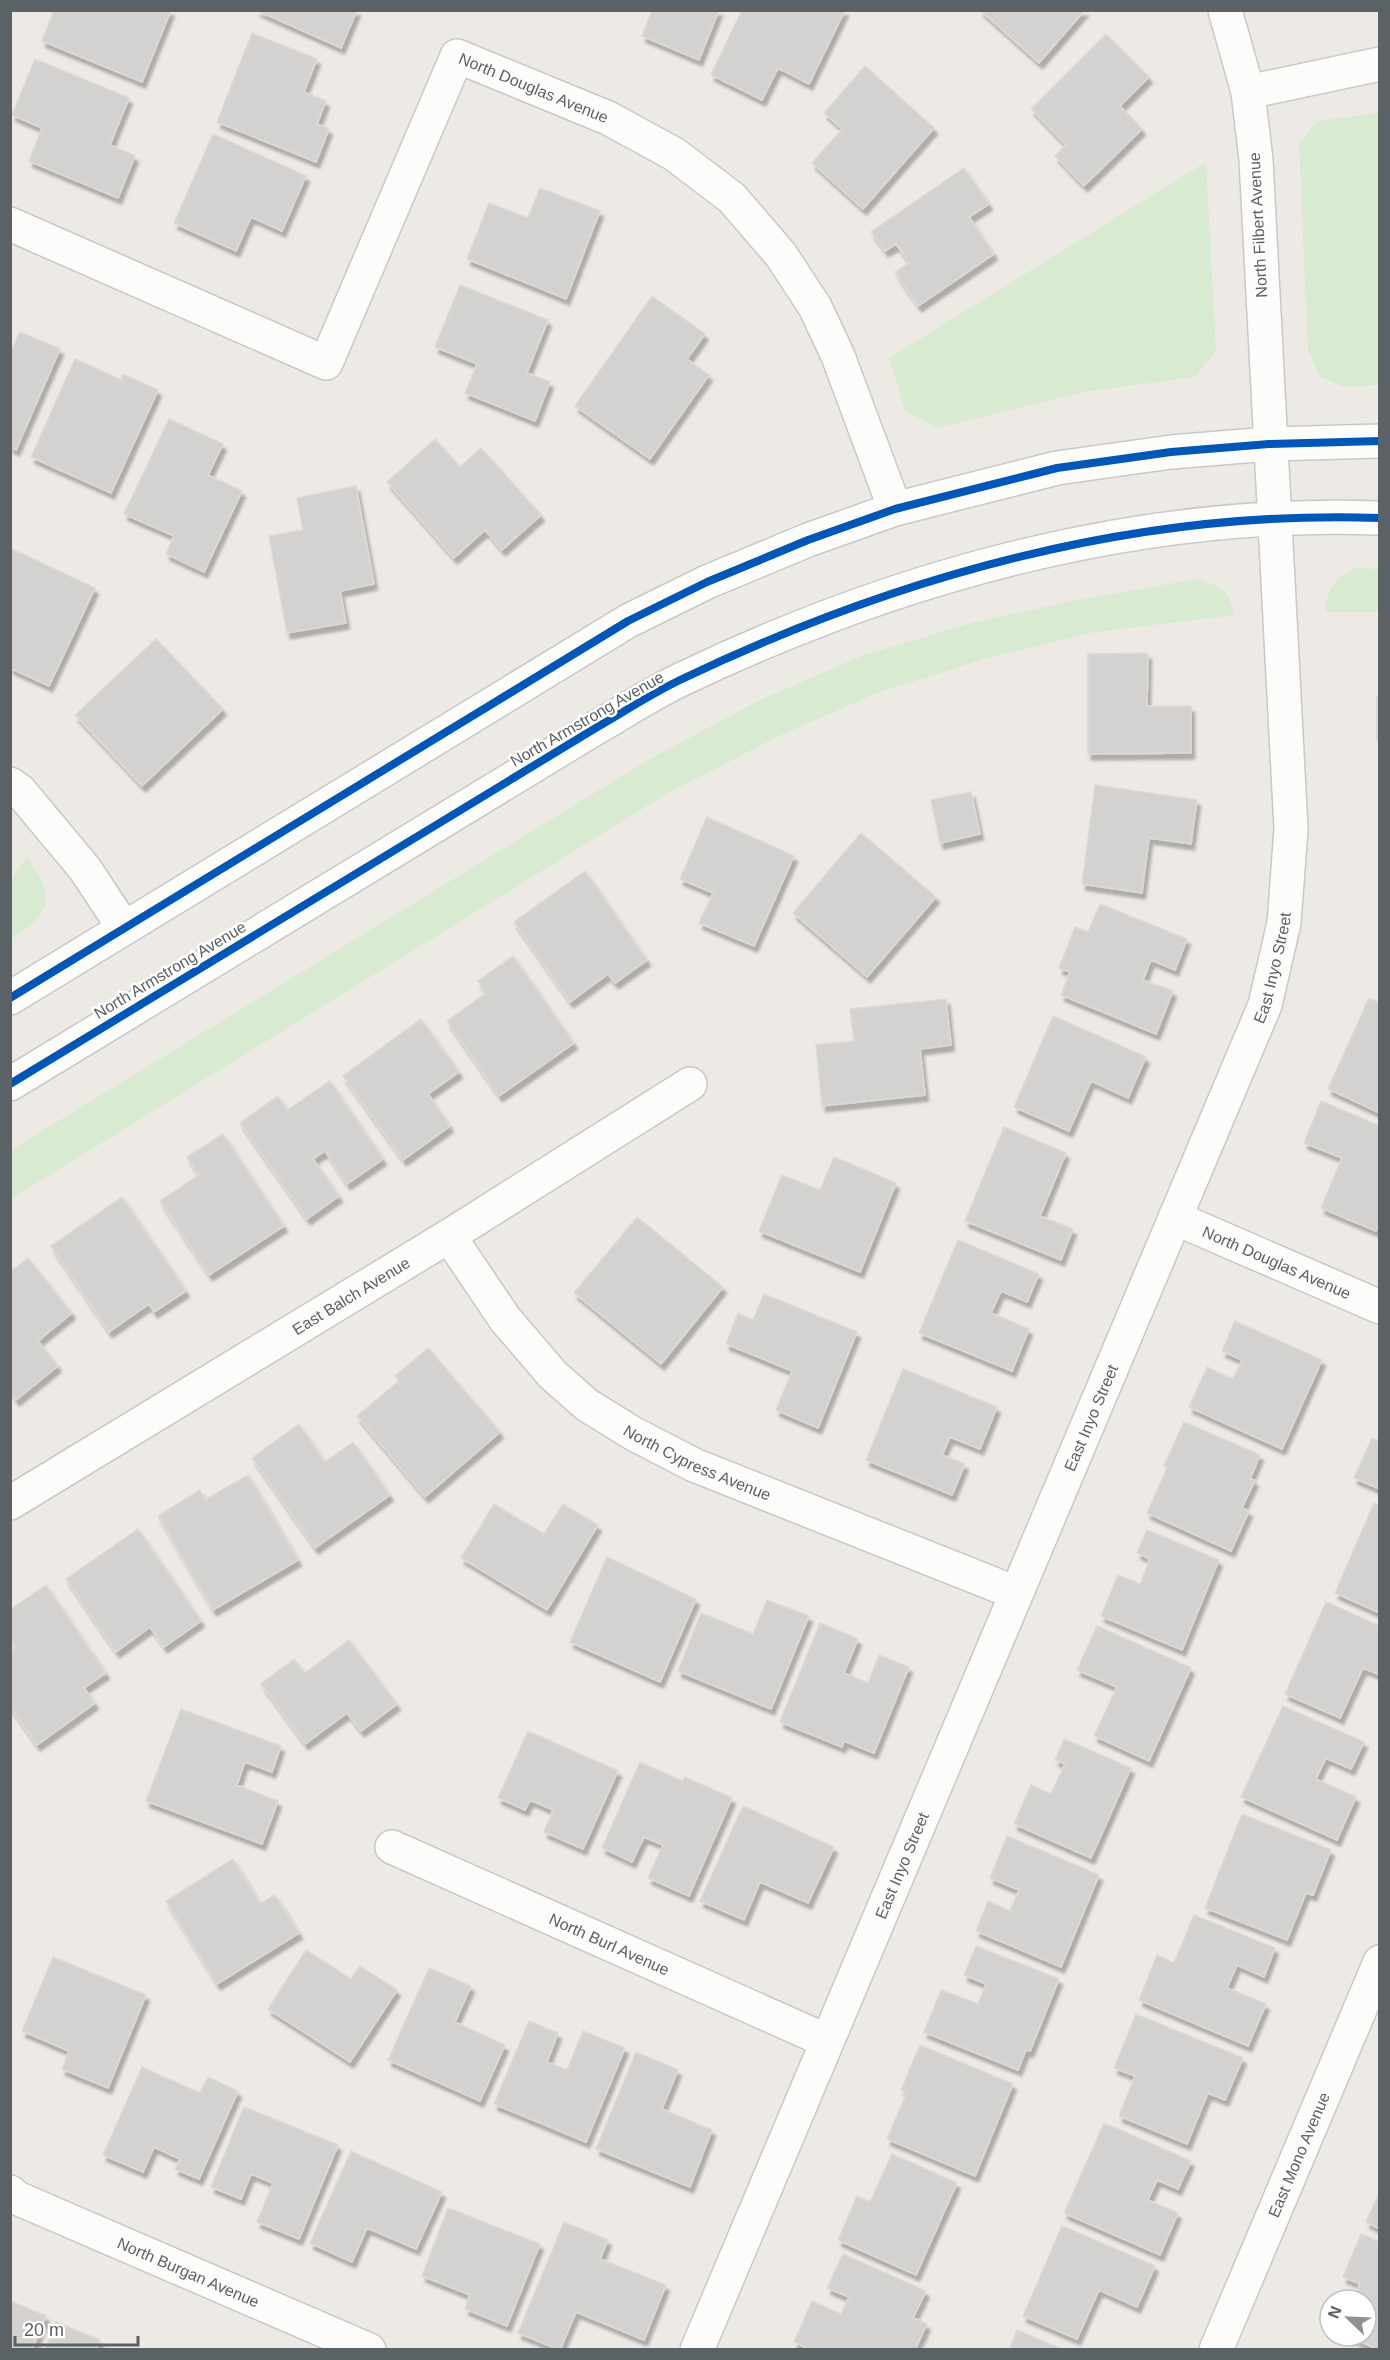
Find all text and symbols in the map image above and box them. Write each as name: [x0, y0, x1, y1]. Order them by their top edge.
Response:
street label: North Douglas Avenue: [457, 49, 611, 126]
street label: North Filbert Avenue: [1246, 152, 1270, 298]
street label: North Armstrong Avenue: [507, 668, 667, 770]
street label: East Inyo Street: [1250, 911, 1293, 1026]
street label: North Armstrong Avenue: [91, 918, 249, 1022]
street label: North Douglas Avenue: [1200, 1223, 1354, 1302]
street label: East Balch Avenue: [289, 1254, 413, 1338]
street label: East Inyo Street: [1061, 1361, 1121, 1474]
street label: North Cypress Avenue: [621, 1421, 773, 1503]
street label: East Inyo Street: [872, 1809, 932, 1921]
street label: North Burl Avenue: [547, 1910, 672, 1978]
street label: East Mono Avenue: [1265, 2090, 1333, 2220]
street label: North Burgan Avenue: [115, 2234, 262, 2310]
north arrow: [1318, 2288, 1378, 2348]
text: N: [1325, 2304, 1345, 2321]
scale bar: [15, 2309, 138, 2347]
text: 20 m: [24, 2320, 64, 2340]

